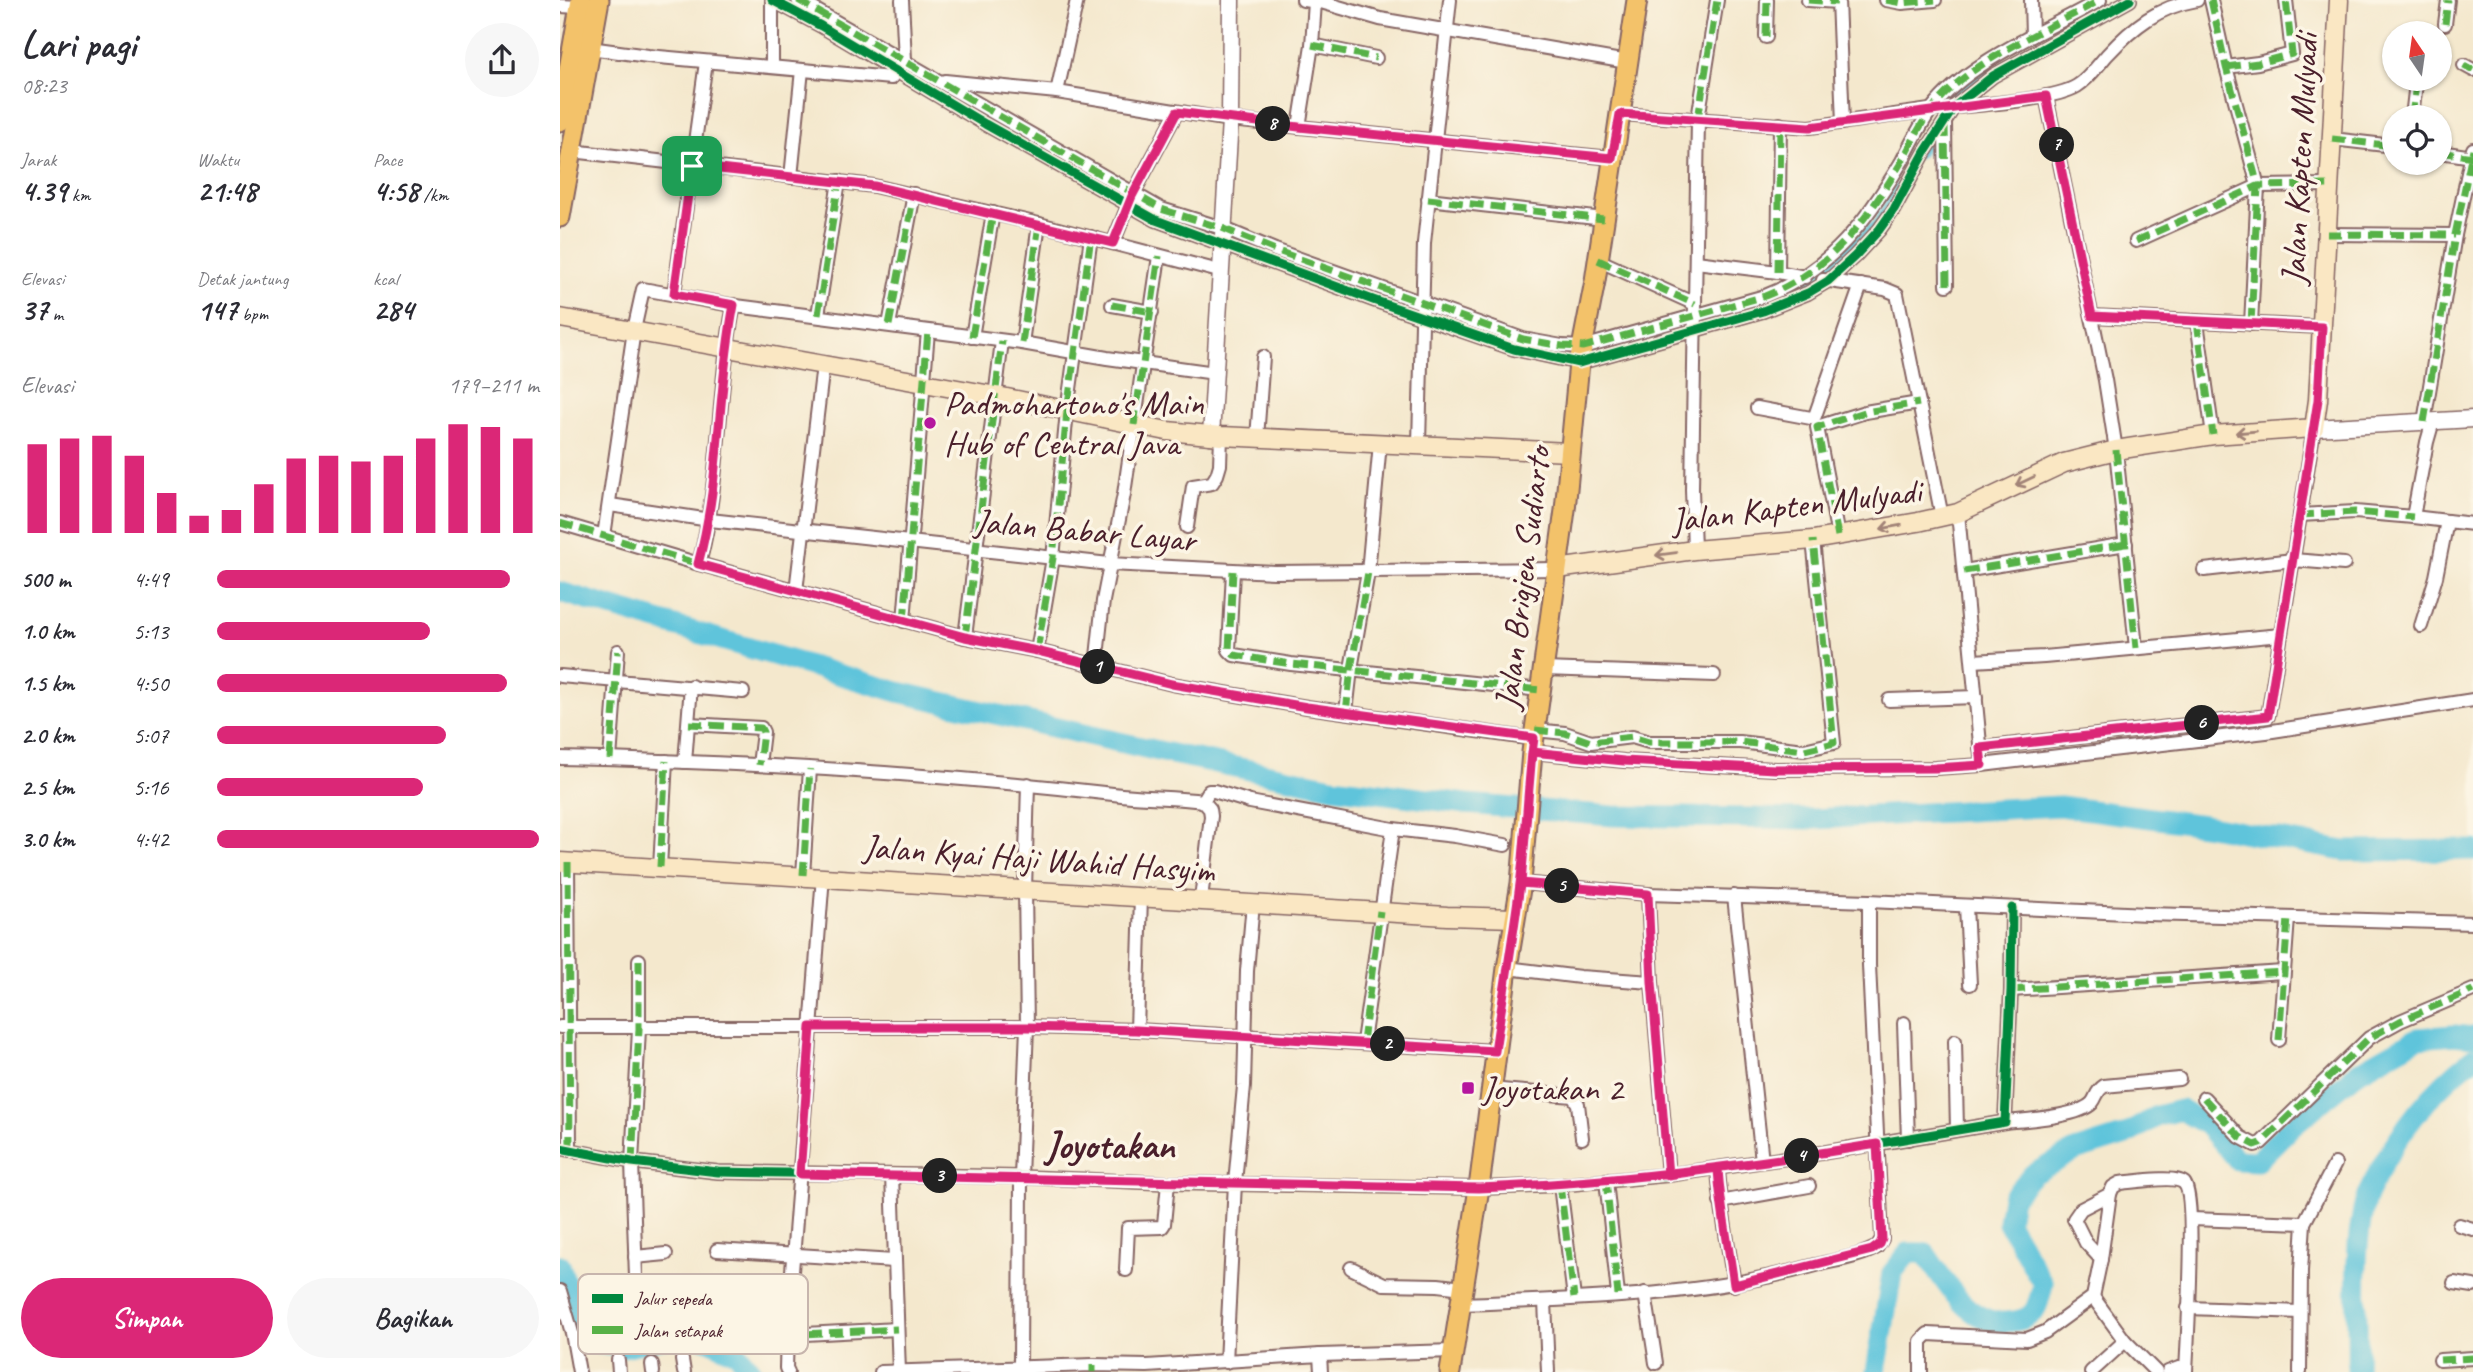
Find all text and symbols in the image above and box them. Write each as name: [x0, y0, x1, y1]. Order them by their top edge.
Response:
text: Lari pagi: [21, 21, 136, 68]
north arrow: [2382, 21, 2452, 91]
map controls: [2382, 21, 2452, 175]
button: share: [465, 23, 539, 97]
street label: Jalan Kapten Mulyadi: [2270, 28, 2329, 288]
text: 08:23: [21, 71, 67, 100]
button: locate: [2382, 105, 2452, 175]
pin: 8: [1256, 106, 1290, 142]
text: 8: [1268, 111, 1277, 135]
pin: 7: [2040, 128, 2074, 162]
text: 7: [2052, 132, 2061, 156]
pin: [662, 136, 722, 196]
icon: arrive: [673, 147, 711, 185]
text: Jarak: [21, 148, 56, 172]
text: Waktu: [197, 148, 239, 172]
text: Pace: [373, 148, 402, 172]
text: 4.39: [21, 172, 67, 210]
text: 21:48: [197, 172, 257, 210]
text: 4:58: [373, 172, 419, 210]
text: km: [67, 183, 90, 207]
text: /km: [419, 183, 448, 207]
text: Elevasi: [21, 267, 64, 291]
text: Detak jantung: [197, 267, 289, 291]
text: kcal: [373, 267, 398, 291]
text: 37: [21, 291, 48, 329]
text: 147: [197, 291, 237, 329]
text: 284: [373, 291, 414, 329]
text: m: [48, 302, 63, 326]
text: bpm: [237, 302, 268, 326]
text: Elevasi: [21, 371, 74, 400]
text: 179–211 m: [448, 371, 539, 400]
place label: Padmohartono's Main Hub of Central Java: [944, 381, 1204, 466]
marker: Padmohartono's Main Hub of Central Java: [922, 415, 938, 431]
one-way arrow: [2235, 426, 2257, 439]
street label: Jalan Brigjen Sudiarto: [1484, 441, 1561, 714]
street label: Jalan Kapten Mulyadi: [1667, 467, 1928, 543]
one-way arrow: [2015, 475, 2036, 489]
street label: Jalan Babar Layar: [971, 498, 1200, 563]
one-way arrow: [1880, 521, 1903, 534]
one-way arrow: [1655, 547, 1677, 560]
text: 500 m: [21, 565, 70, 594]
text: 4:49: [133, 565, 169, 594]
text: 1.0 km: [21, 617, 75, 646]
text: 5:13: [133, 617, 169, 646]
pin: 1: [1080, 650, 1116, 684]
text: 1: [1093, 654, 1102, 678]
text: 1.5 km: [21, 669, 74, 698]
text: 4:50: [133, 669, 169, 698]
pin: 6: [2184, 706, 2220, 740]
text: 6: [2197, 710, 2206, 734]
text: 2.0 km: [21, 721, 75, 750]
text: 5:07: [133, 721, 169, 750]
text: 2.5 km: [21, 773, 74, 802]
text: 5:16: [133, 773, 169, 802]
street label: Jalan Kyai Haji Wahid Hasyim: [860, 824, 1218, 893]
text: 3.0 km: [21, 825, 75, 854]
text: 4:42: [133, 825, 169, 854]
pin: 5: [1544, 868, 1580, 903]
text: 5: [1557, 873, 1566, 897]
pin: 2: [1370, 1026, 1406, 1062]
text: 2: [1383, 1031, 1392, 1055]
place label: Joyotakan 2: [1480, 1066, 1626, 1111]
marker: Joyotakan 2: [1460, 1080, 1476, 1096]
district label: Joyotakan: [1043, 1122, 1176, 1169]
pin: 4: [1784, 1138, 1820, 1174]
text: 4: [1797, 1143, 1806, 1167]
pin: 3: [922, 1158, 958, 1194]
text: 3: [935, 1163, 944, 1187]
legend: [578, 1274, 808, 1354]
button: Simpan: [21, 1278, 273, 1358]
button: Bagikan: [287, 1278, 539, 1358]
text: Jalur sepeda: [634, 1287, 713, 1311]
text: Jalan setapak: [634, 1319, 724, 1343]

